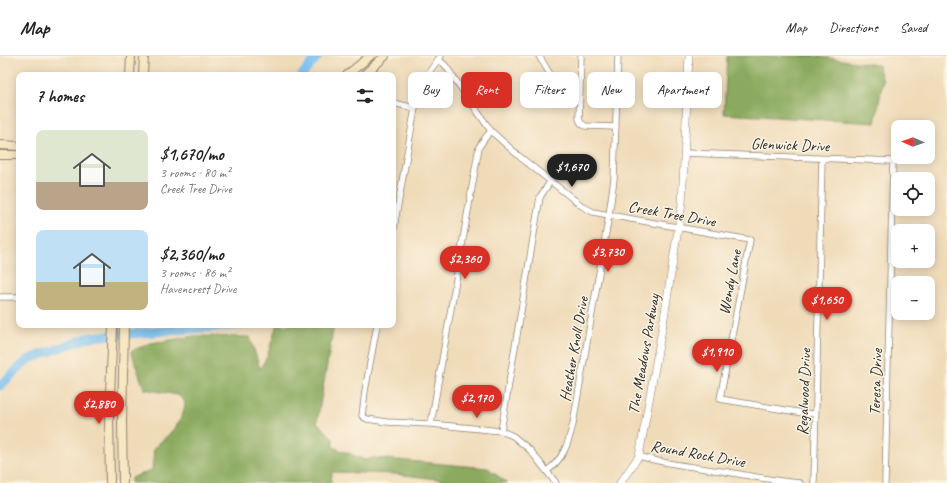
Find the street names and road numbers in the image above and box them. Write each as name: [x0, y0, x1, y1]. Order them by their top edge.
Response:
street label: Glenwick Drive: [751, 134, 831, 156]
street label: Creek Tree Drive: [627, 196, 719, 232]
street label: Wendy Lane: [714, 246, 746, 316]
street label: The Meadows Parkway: [624, 291, 665, 416]
street label: Heather Knoll Drive: [555, 293, 593, 403]
street label: Regalwood Drive: [792, 347, 816, 436]
street label: Teresa Drive: [865, 347, 887, 416]
street label: Round Rock Drive: [649, 436, 748, 472]

